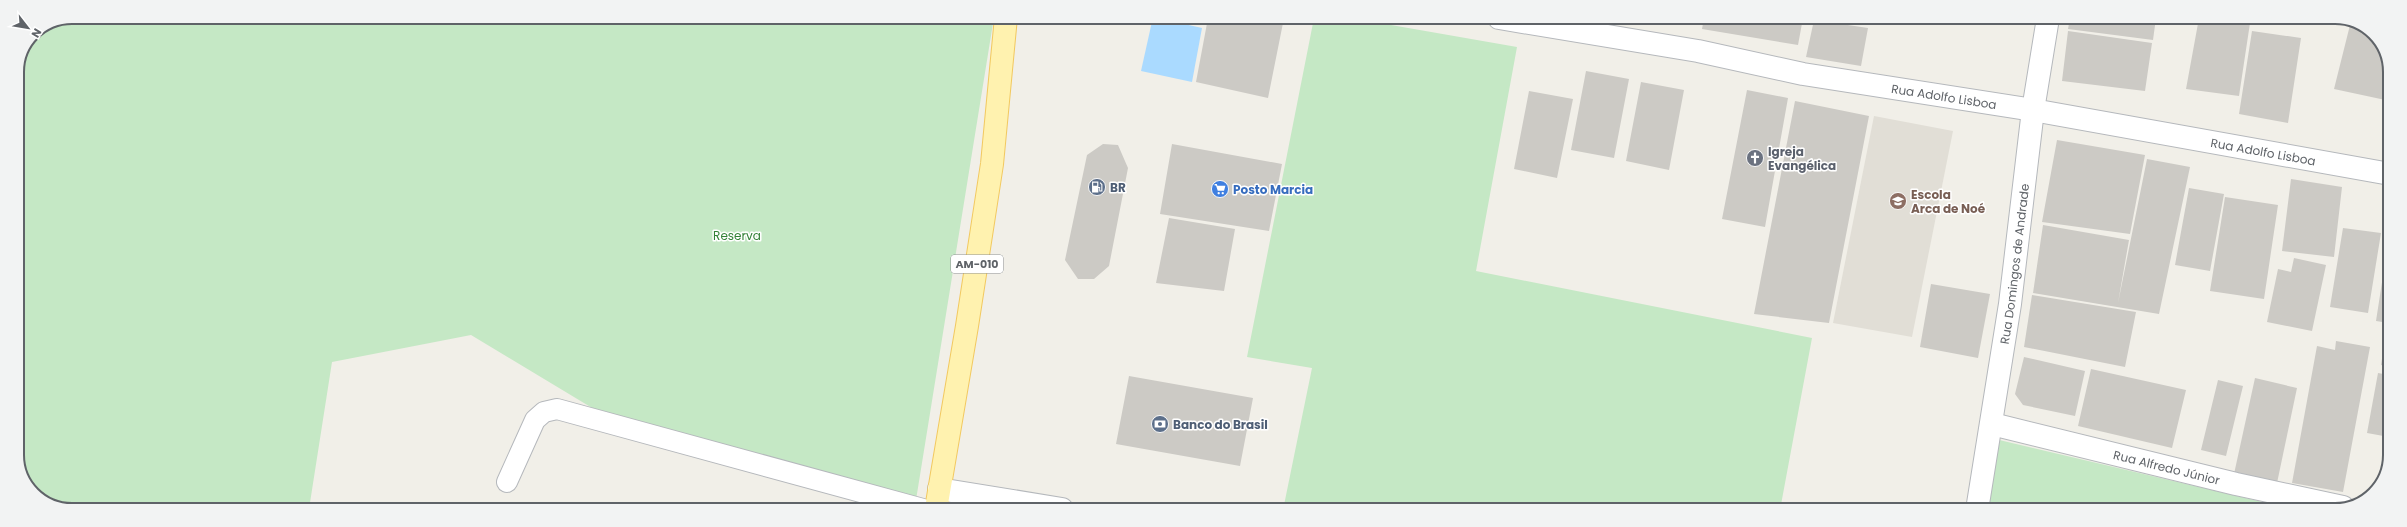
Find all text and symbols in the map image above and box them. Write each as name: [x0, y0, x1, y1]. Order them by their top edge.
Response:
north arrow: [8, 8, 48, 48]
text: N: [28, 25, 46, 41]
street label: Rua Adolfo Lisboa: [1890, 79, 1998, 113]
street label: Rua Adolfo Lisboa: [2209, 134, 2317, 169]
place label: Igreja Evangélica: [1768, 143, 1836, 174]
church icon: Igreja Evangélica: [1745, 148, 1765, 168]
fuel station icon: BR: [1087, 177, 1107, 197]
place label: BR: [1110, 179, 1126, 196]
supermarket icon: Posto Marcia: [1210, 179, 1230, 199]
place label: Posto Marcia: [1233, 181, 1313, 198]
street label: Rua Domingos de Andrade: [1995, 183, 2033, 345]
place label: Escola Arca de Noé: [1911, 186, 1986, 217]
school or university icon: Escola Arca de Noé: [1888, 191, 1908, 211]
park label: Reserva: [713, 227, 761, 244]
road number: AM-010: [951, 255, 1003, 273]
bank icon: Banco do Brasil: [1150, 414, 1170, 434]
place label: Banco do Brasil: [1173, 416, 1268, 433]
street label: Rua Alfredo Júnior: [2112, 446, 2222, 488]

